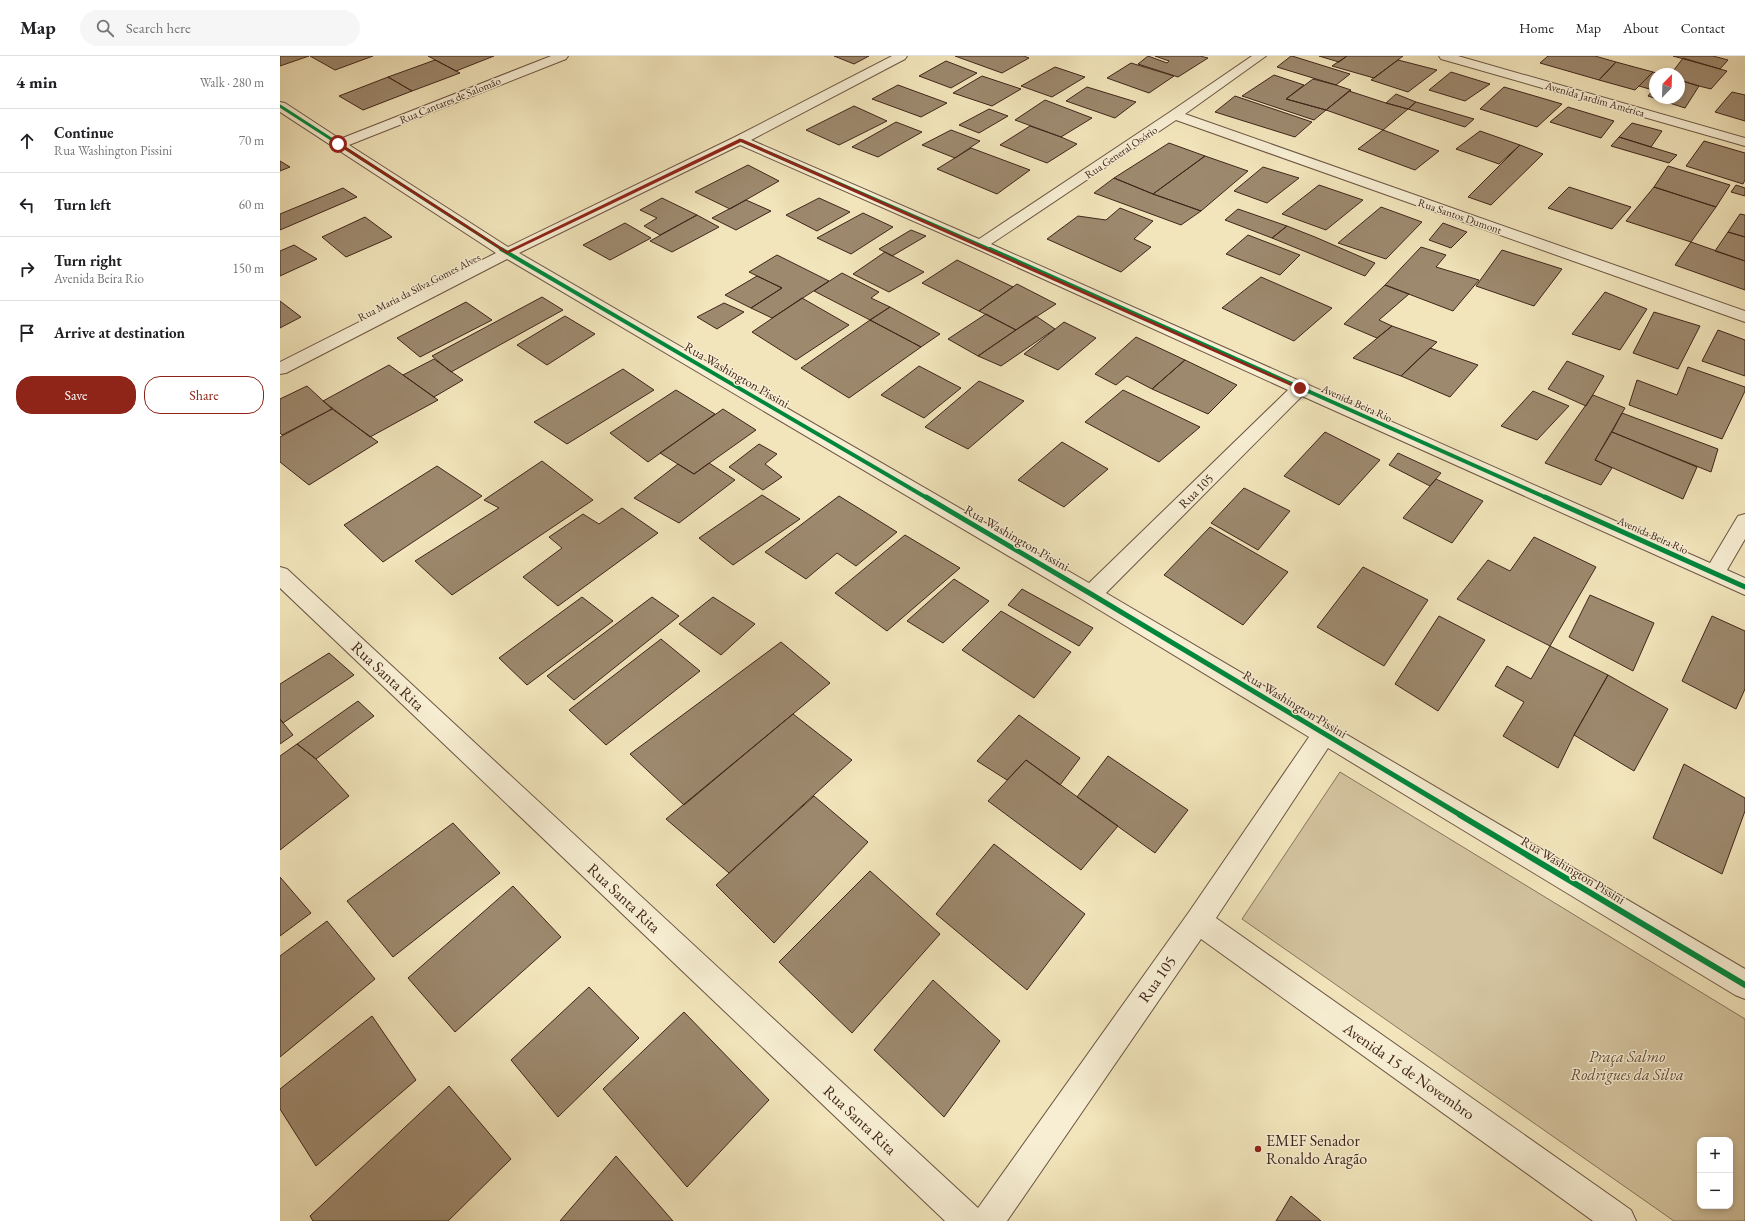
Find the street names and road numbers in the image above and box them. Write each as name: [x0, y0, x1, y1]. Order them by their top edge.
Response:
street label: Rua Cantares de Salomão: [397, 73, 503, 127]
street label: Avenida Jardim América: [1543, 78, 1647, 120]
street label: Rua General Osório: [1082, 122, 1160, 181]
street label: Rua Santos Dumont: [1416, 195, 1504, 237]
street label: Rua Maria da Silva Gomes Alves: [355, 250, 483, 324]
street label: Rua Washington Pissini: [682, 338, 792, 412]
street label: Avenida Beira Rio: [1319, 381, 1395, 425]
street label: Rua 105: [1175, 470, 1217, 512]
street label: Rua Washington Pissini: [962, 501, 1072, 575]
street label: Avenida Beira Rio: [1615, 513, 1691, 557]
street label: Rua Santa Rita: [347, 637, 430, 716]
street label: Rua Washington Pissini: [1240, 666, 1350, 742]
street label: Rua Washington Pissini: [1518, 832, 1628, 908]
street label: Rua Santa Rita: [583, 859, 666, 938]
street label: Rua 105: [1133, 951, 1181, 1007]
street label: Avenida 15 de Novembro: [1338, 1017, 1479, 1124]
street label: Rua Santa Rita: [819, 1081, 902, 1160]

